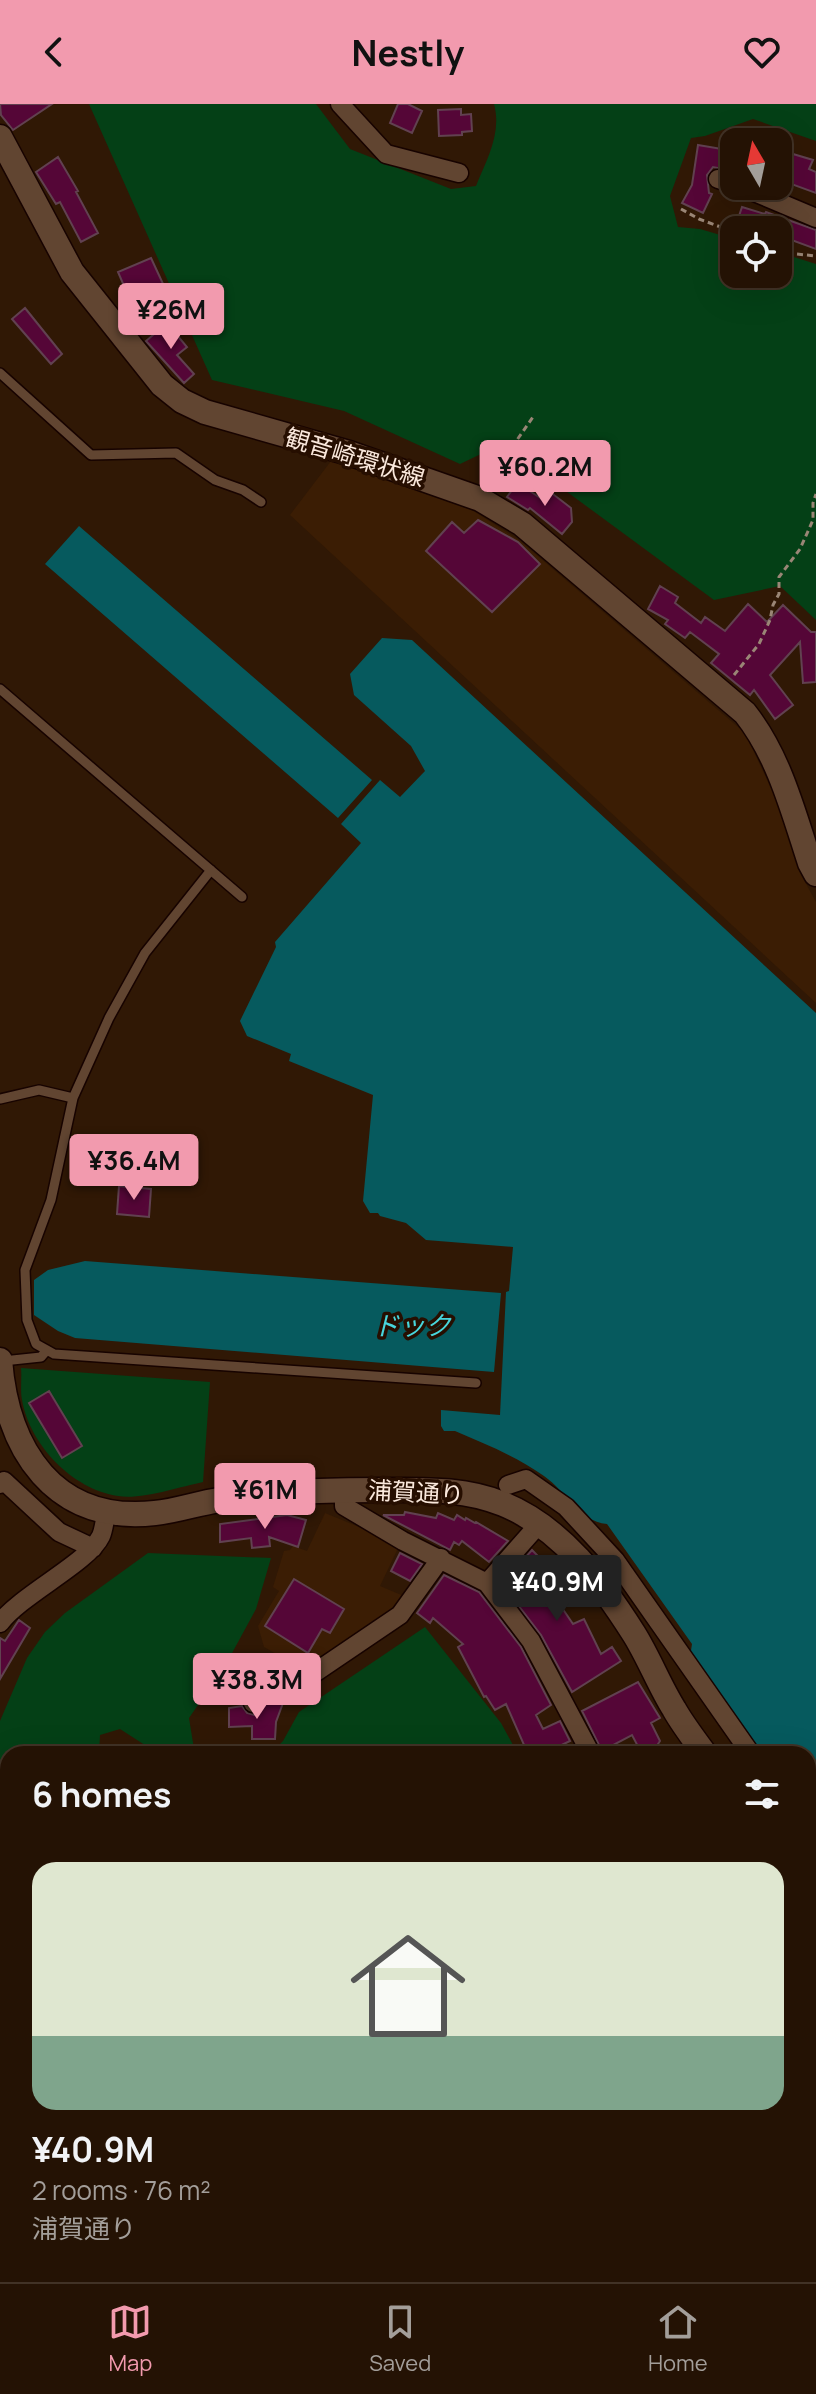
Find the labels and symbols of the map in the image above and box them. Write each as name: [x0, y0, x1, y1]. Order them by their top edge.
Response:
north arrow: [720, 128, 792, 200]
pin: ¥26M: [124, 283, 218, 351]
street label: 観音崎環状線: [282, 420, 429, 493]
pin: ¥60.2M: [480, 440, 610, 508]
pin: ¥36.4M: [69, 1134, 199, 1202]
water label: ドック: [373, 1307, 452, 1343]
pin: ¥61M: [218, 1463, 312, 1531]
street label: 浦賀通り: [367, 1473, 465, 1510]
pin: ¥40.9M: [492, 1555, 622, 1623]
pin: ¥38.3M: [192, 1653, 322, 1721]

